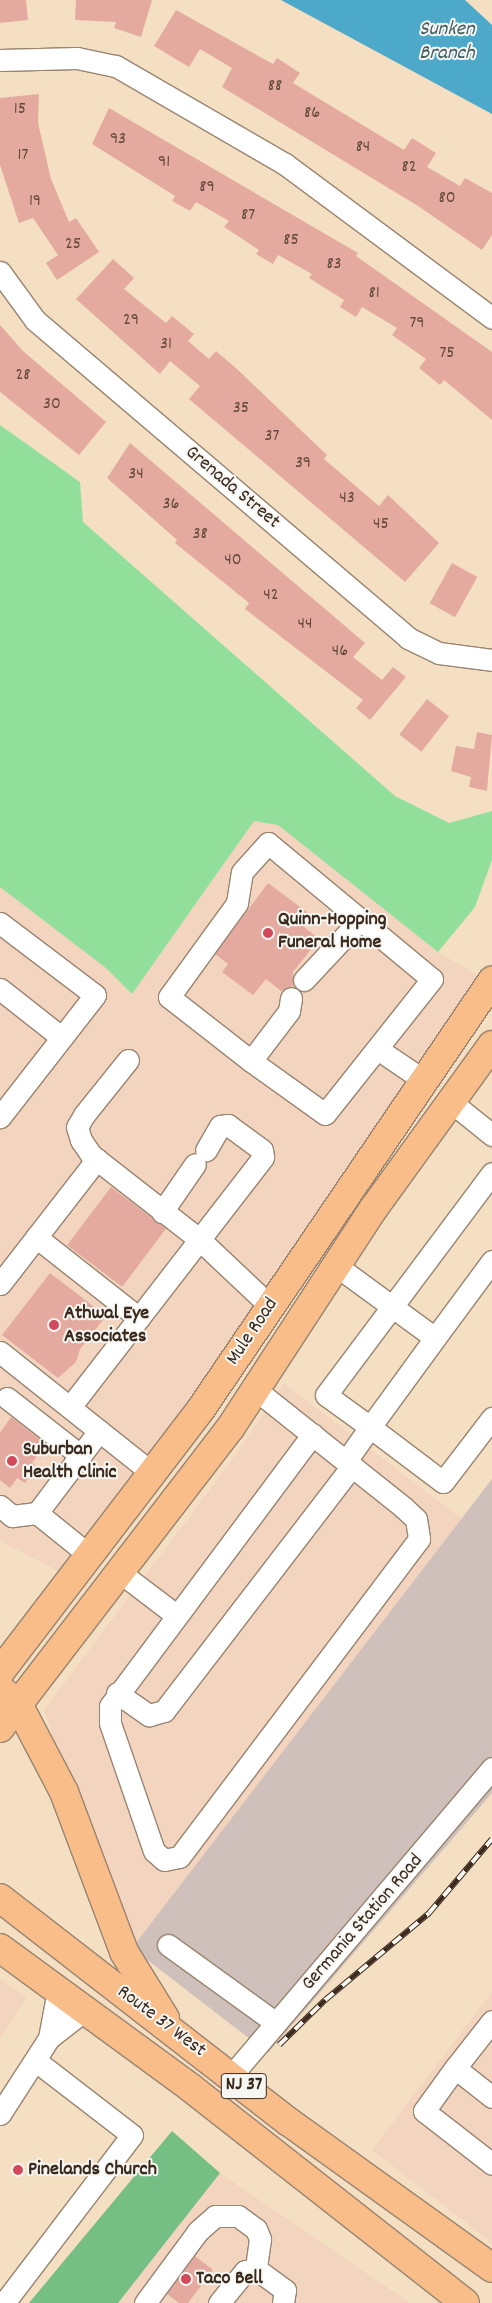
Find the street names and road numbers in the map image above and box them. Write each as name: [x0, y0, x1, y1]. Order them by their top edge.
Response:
street label: Grenada Street: [180, 441, 284, 535]
street label: Mule Road: [222, 1294, 284, 1370]
street label: Germania Station Road: [297, 1850, 429, 1996]
street label: Route 37 West: [112, 1981, 210, 2063]
road number: NJ 37: [220, 2070, 268, 2102]

